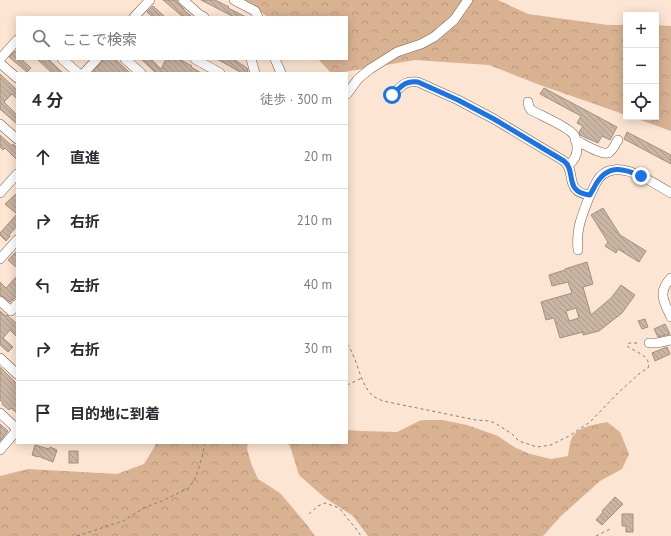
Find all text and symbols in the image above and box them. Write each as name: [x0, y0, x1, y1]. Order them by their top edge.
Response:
map controls: [623, 12, 659, 120]
button: +: [623, 12, 659, 48]
search box: [16, 16, 348, 60]
icon: search: [30, 27, 52, 49]
text: ここで検索: [62, 30, 137, 49]
button: −: [623, 48, 659, 84]
button: locate: [623, 84, 659, 120]
route start: [383, 86, 401, 104]
text: 4 分: [32, 89, 63, 111]
text: 徒歩 · 300 m: [260, 91, 332, 108]
icon: ahead: [32, 146, 54, 168]
text: 直進: [70, 148, 100, 167]
text: 20 m: [304, 148, 332, 165]
route end: [632, 167, 650, 185]
icon: right: [32, 210, 54, 232]
text: 右折: [70, 212, 100, 231]
text: 210 m: [297, 212, 332, 229]
icon: left: [32, 274, 54, 296]
text: 左折: [70, 276, 100, 295]
text: 40 m: [304, 276, 332, 293]
icon: right: [32, 338, 54, 360]
text: 右折: [70, 340, 100, 359]
text: 30 m: [304, 340, 332, 357]
icon: arrive: [32, 402, 54, 424]
text: 目的地に到着: [70, 404, 160, 423]

